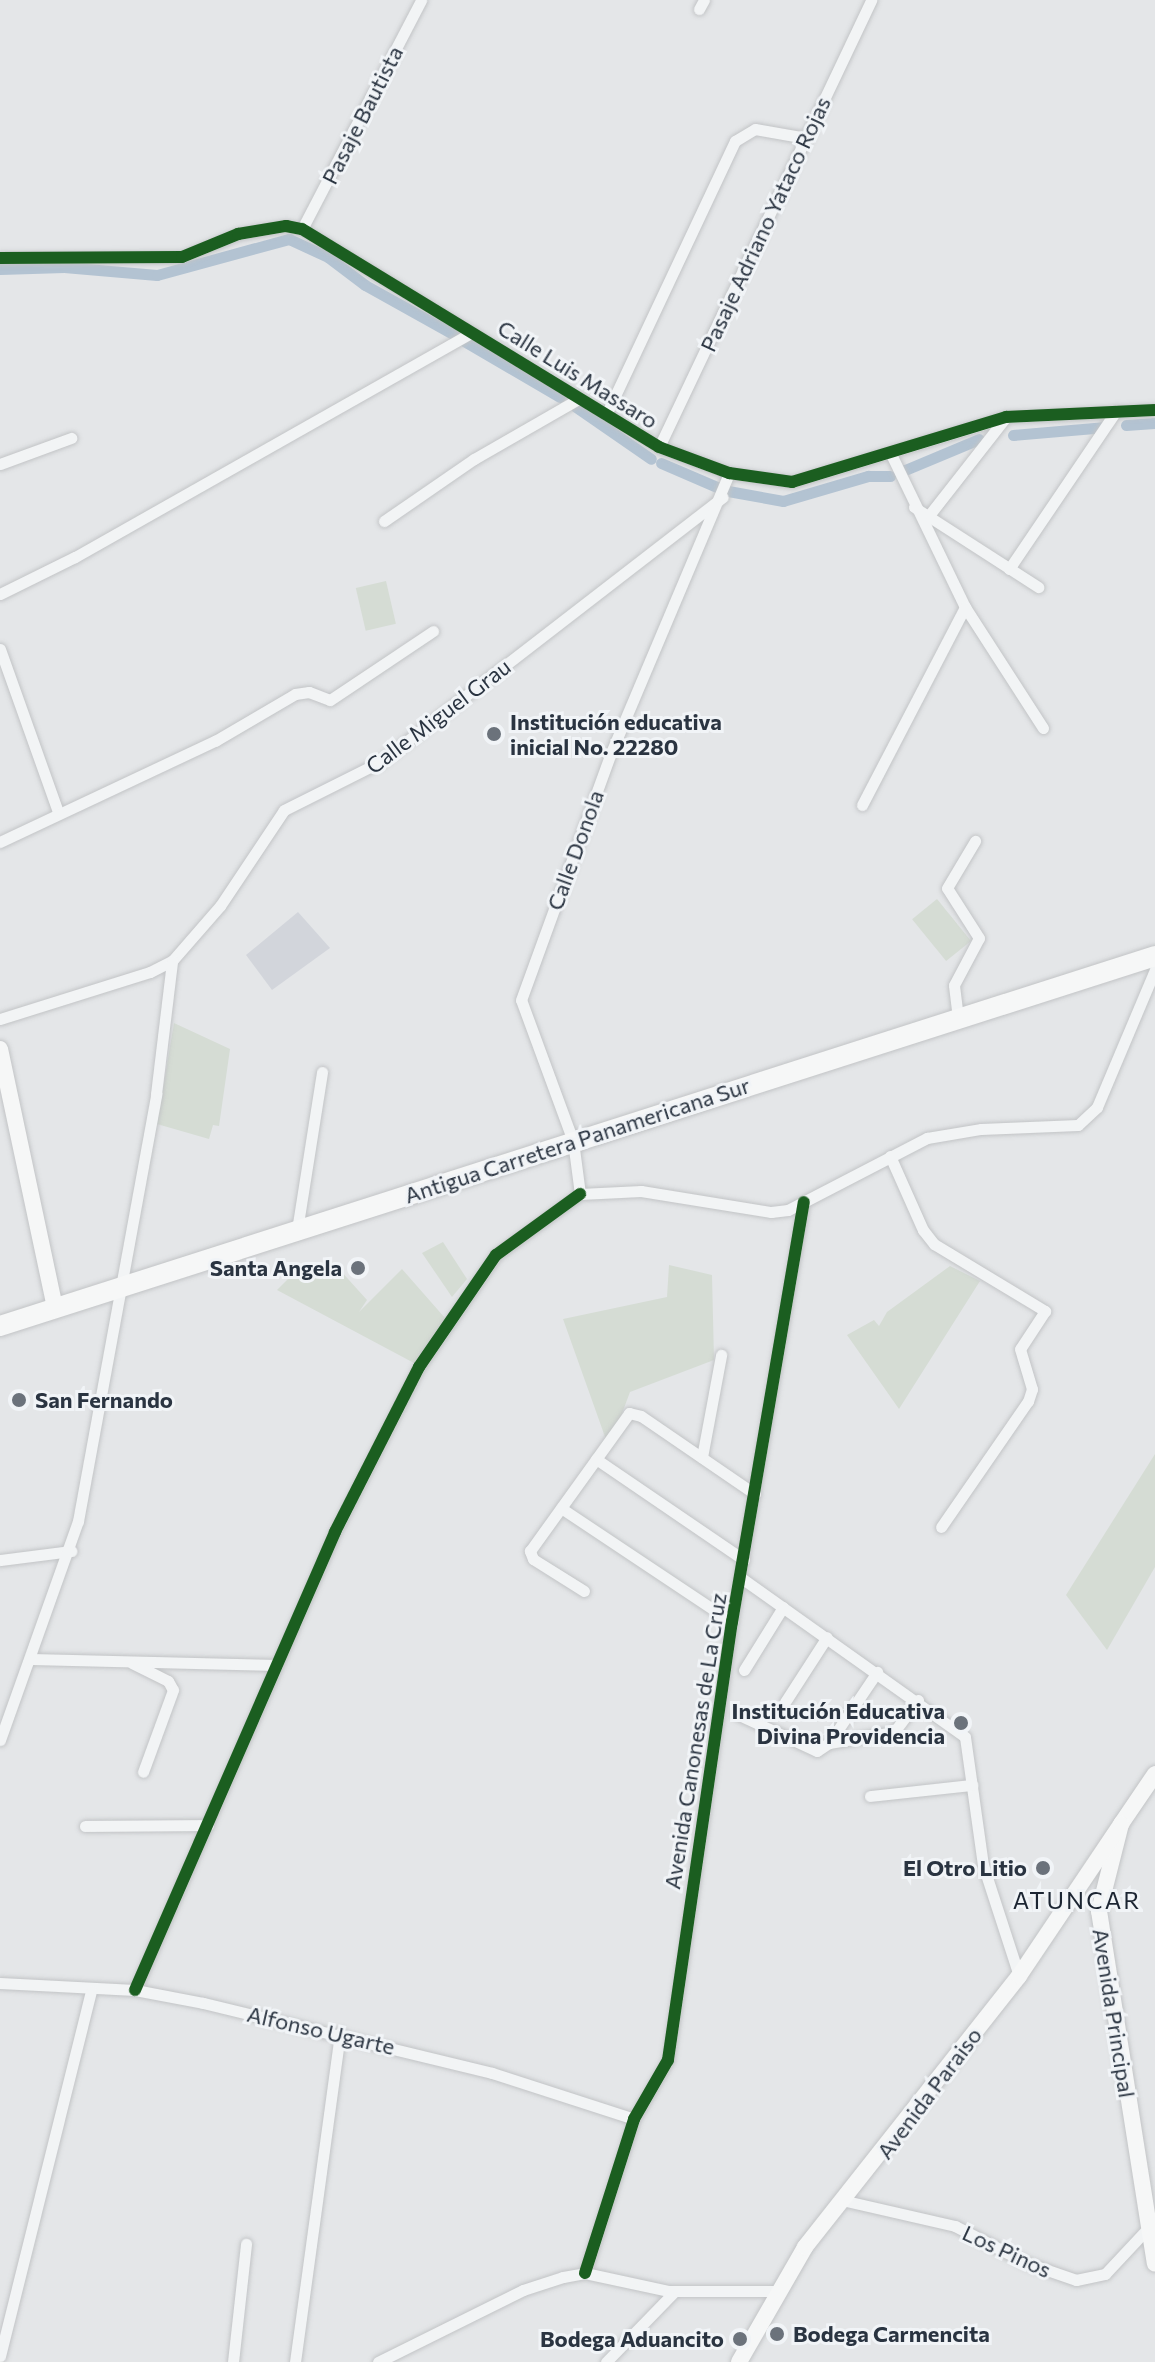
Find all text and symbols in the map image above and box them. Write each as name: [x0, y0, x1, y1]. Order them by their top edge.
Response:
street label: Pasaje Bautista: [316, 42, 408, 188]
street label: Pasaje Adriano Yataco Rojas: [694, 92, 836, 356]
street label: Calle Luis Massaro: [493, 314, 663, 434]
street label: Calle Miguel Grau: [360, 653, 516, 779]
place label: Institución educativa inicial No. 22280: [510, 708, 722, 760]
marker: Institución educativa inicial No. 22280: [485, 725, 503, 743]
street label: Calle Donola: [541, 786, 609, 914]
street label: Antigua Carretera Panamericana Sur: [401, 1072, 753, 1208]
place label: Santa Angela: [210, 1255, 342, 1281]
marker: Santa Angela: [349, 1259, 367, 1277]
place label: San Fernando: [35, 1387, 173, 1413]
marker: San Fernando: [10, 1391, 28, 1409]
street label: Avenida Canonesas de La Cruz: [659, 1591, 731, 1891]
place label: Institución Educativa Divina Providencia: [732, 1697, 945, 1748]
marker: Institución Educativa Divina Providencia: [952, 1714, 970, 1732]
place label: El Otro Litio: [903, 1855, 1027, 1881]
marker: El Otro Litio: [1034, 1859, 1052, 1877]
district label: ATUNCAR: [1013, 1886, 1141, 1914]
street label: Avenida Principal: [1088, 1926, 1140, 2100]
street label: Alfonso Ugarte: [245, 2000, 397, 2060]
street label: Avenida Paraiso: [871, 2022, 987, 2164]
street label: Los Pinos: [958, 2219, 1056, 2283]
place label: Bodega Carmencita: [793, 2321, 990, 2347]
marker: Bodega Carmencita: [768, 2325, 786, 2343]
place label: Bodega Aduancito: [540, 2326, 724, 2352]
marker: Bodega Aduancito: [731, 2330, 749, 2348]

